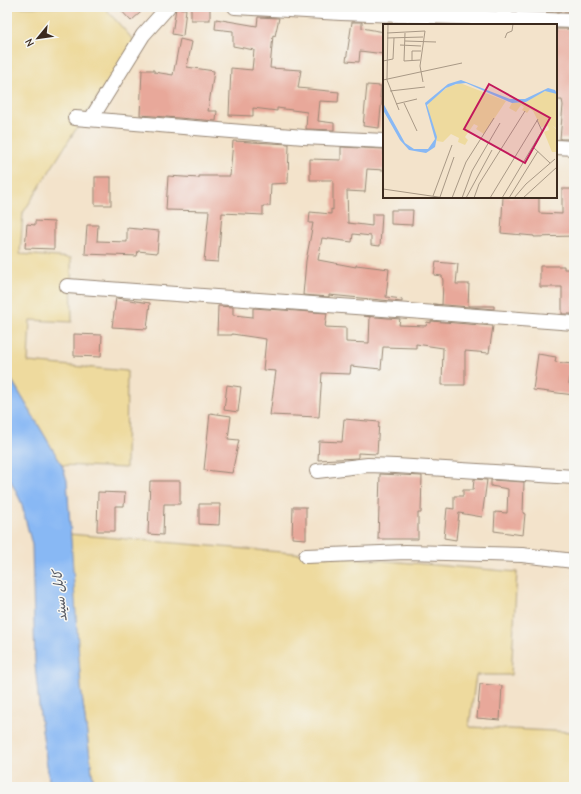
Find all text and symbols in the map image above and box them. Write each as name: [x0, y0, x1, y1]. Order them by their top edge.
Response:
north arrow: [18, 18, 58, 58]
inset map: [383, 24, 557, 198]
text: N: [22, 36, 37, 49]
water label: کابل سيند: [49, 567, 71, 622]

